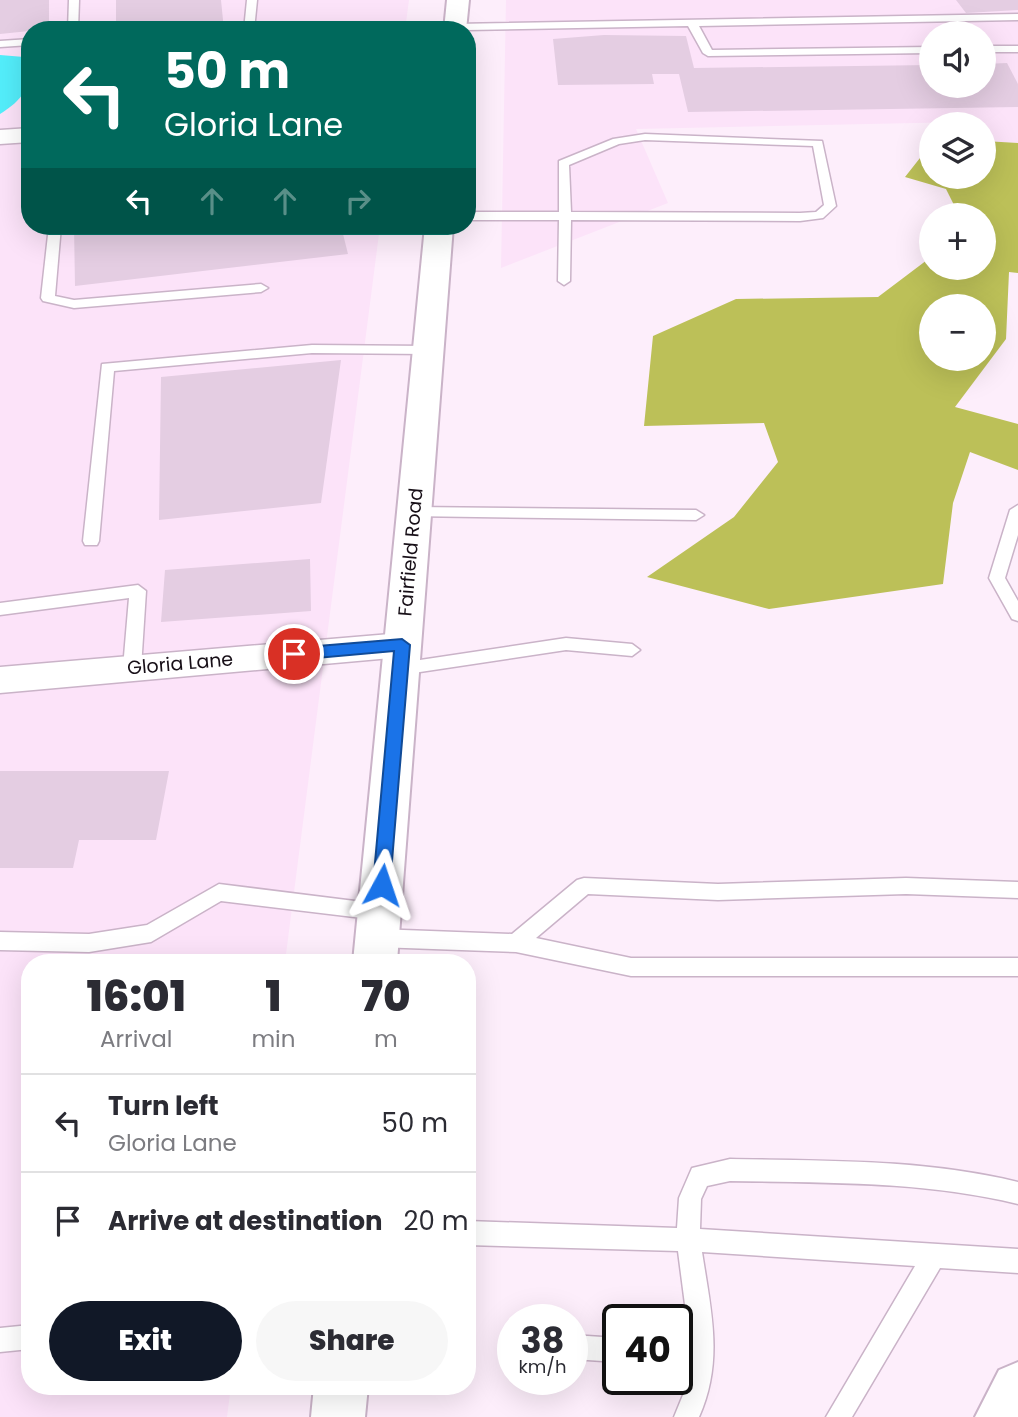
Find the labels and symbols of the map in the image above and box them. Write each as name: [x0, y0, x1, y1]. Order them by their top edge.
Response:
street label: Fairfield Road: [391, 487, 430, 617]
pin: [264, 624, 324, 684]
street label: Gloria Lane: [126, 645, 234, 682]
position arrow: [345, 848, 419, 922]
speed limit sign: 40: [602, 1304, 693, 1395]

